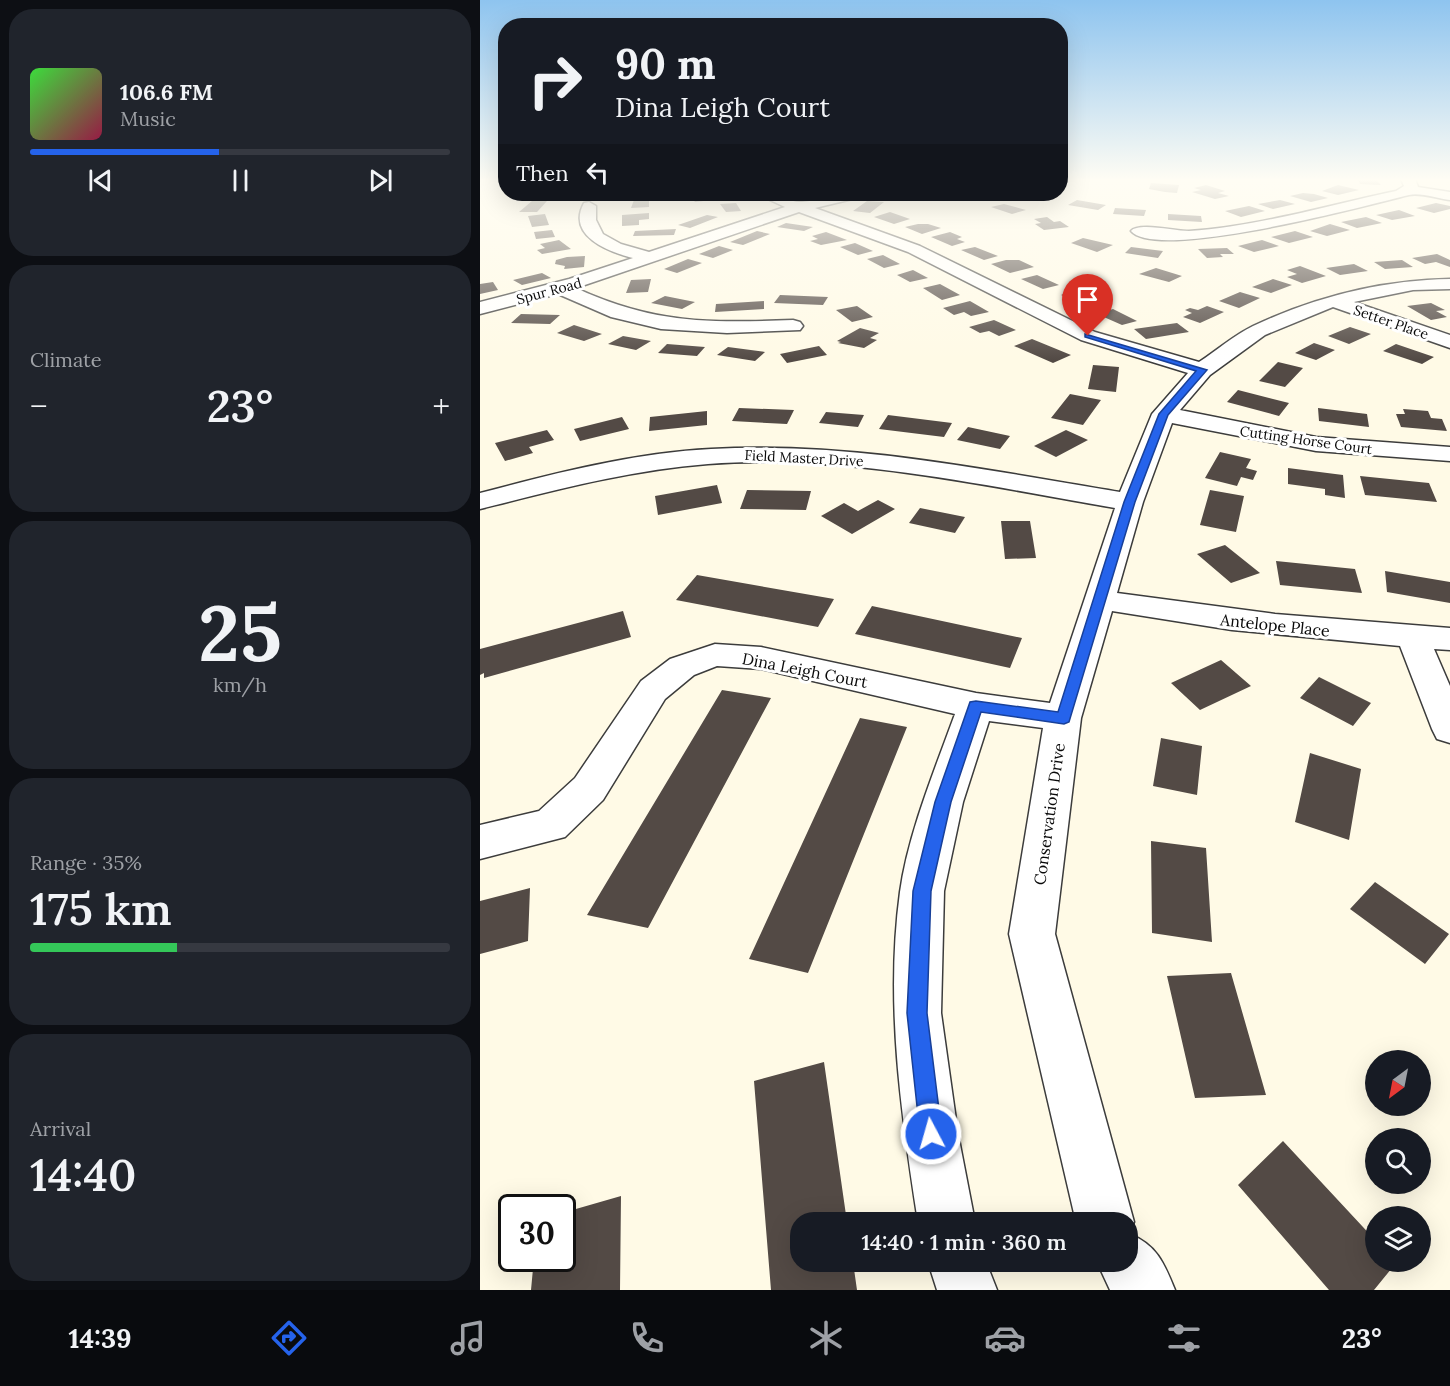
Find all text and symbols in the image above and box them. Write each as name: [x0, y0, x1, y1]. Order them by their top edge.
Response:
text: 90 m: [615, 37, 716, 91]
icon: right: [516, 42, 594, 120]
text: 106.6 FM: [120, 78, 213, 106]
text: Dina Leigh Court: [615, 90, 830, 124]
text: Music: [120, 106, 176, 131]
icon: left: [581, 156, 614, 189]
text: Then: [516, 159, 569, 187]
icon: previous: [84, 164, 117, 197]
icon: pause: [224, 164, 257, 197]
icon: next: [364, 164, 397, 197]
street label: Spur Road: [514, 274, 584, 308]
pin: [1062, 274, 1113, 336]
icon: arrive: [1071, 283, 1104, 316]
street label: Setter Place: [1351, 301, 1431, 343]
text: Climate: [30, 347, 102, 372]
text: 23°: [207, 377, 273, 434]
text: −: [30, 385, 48, 427]
text: +: [432, 385, 450, 427]
street label: Cutting Horse Court: [1239, 422, 1374, 458]
street label: Field Master Drive: [744, 446, 864, 470]
text: 25: [198, 583, 282, 682]
street label: Antelope Place: [1218, 609, 1331, 641]
street label: Dina Leigh Court: [741, 648, 870, 692]
text: km/h: [213, 672, 267, 697]
street label: Conservation Drive: [1029, 741, 1069, 886]
text: Range · 35%: [30, 850, 142, 875]
text: 175 km: [30, 880, 172, 937]
north arrow: [1365, 1050, 1431, 1116]
map controls: [1365, 1050, 1431, 1272]
position arrow: [899, 1102, 963, 1166]
text: Arrival: [30, 1116, 91, 1141]
button: search: [1365, 1128, 1431, 1194]
text: 14:40: [30, 1146, 136, 1203]
speed limit sign: 30: [498, 1194, 576, 1272]
button: layers: [1365, 1206, 1431, 1272]
text: 14:40 · 1 min · 360 m: [861, 1228, 1067, 1256]
icon: directions: [268, 1317, 310, 1359]
icon: music: [447, 1317, 489, 1359]
icon: phone: [626, 1317, 668, 1359]
icon: climate: [805, 1317, 847, 1359]
icon: car: [984, 1317, 1026, 1359]
icon: filters: [1163, 1317, 1205, 1359]
text: 14:39: [68, 1321, 132, 1355]
text: 23°: [1342, 1321, 1382, 1355]

